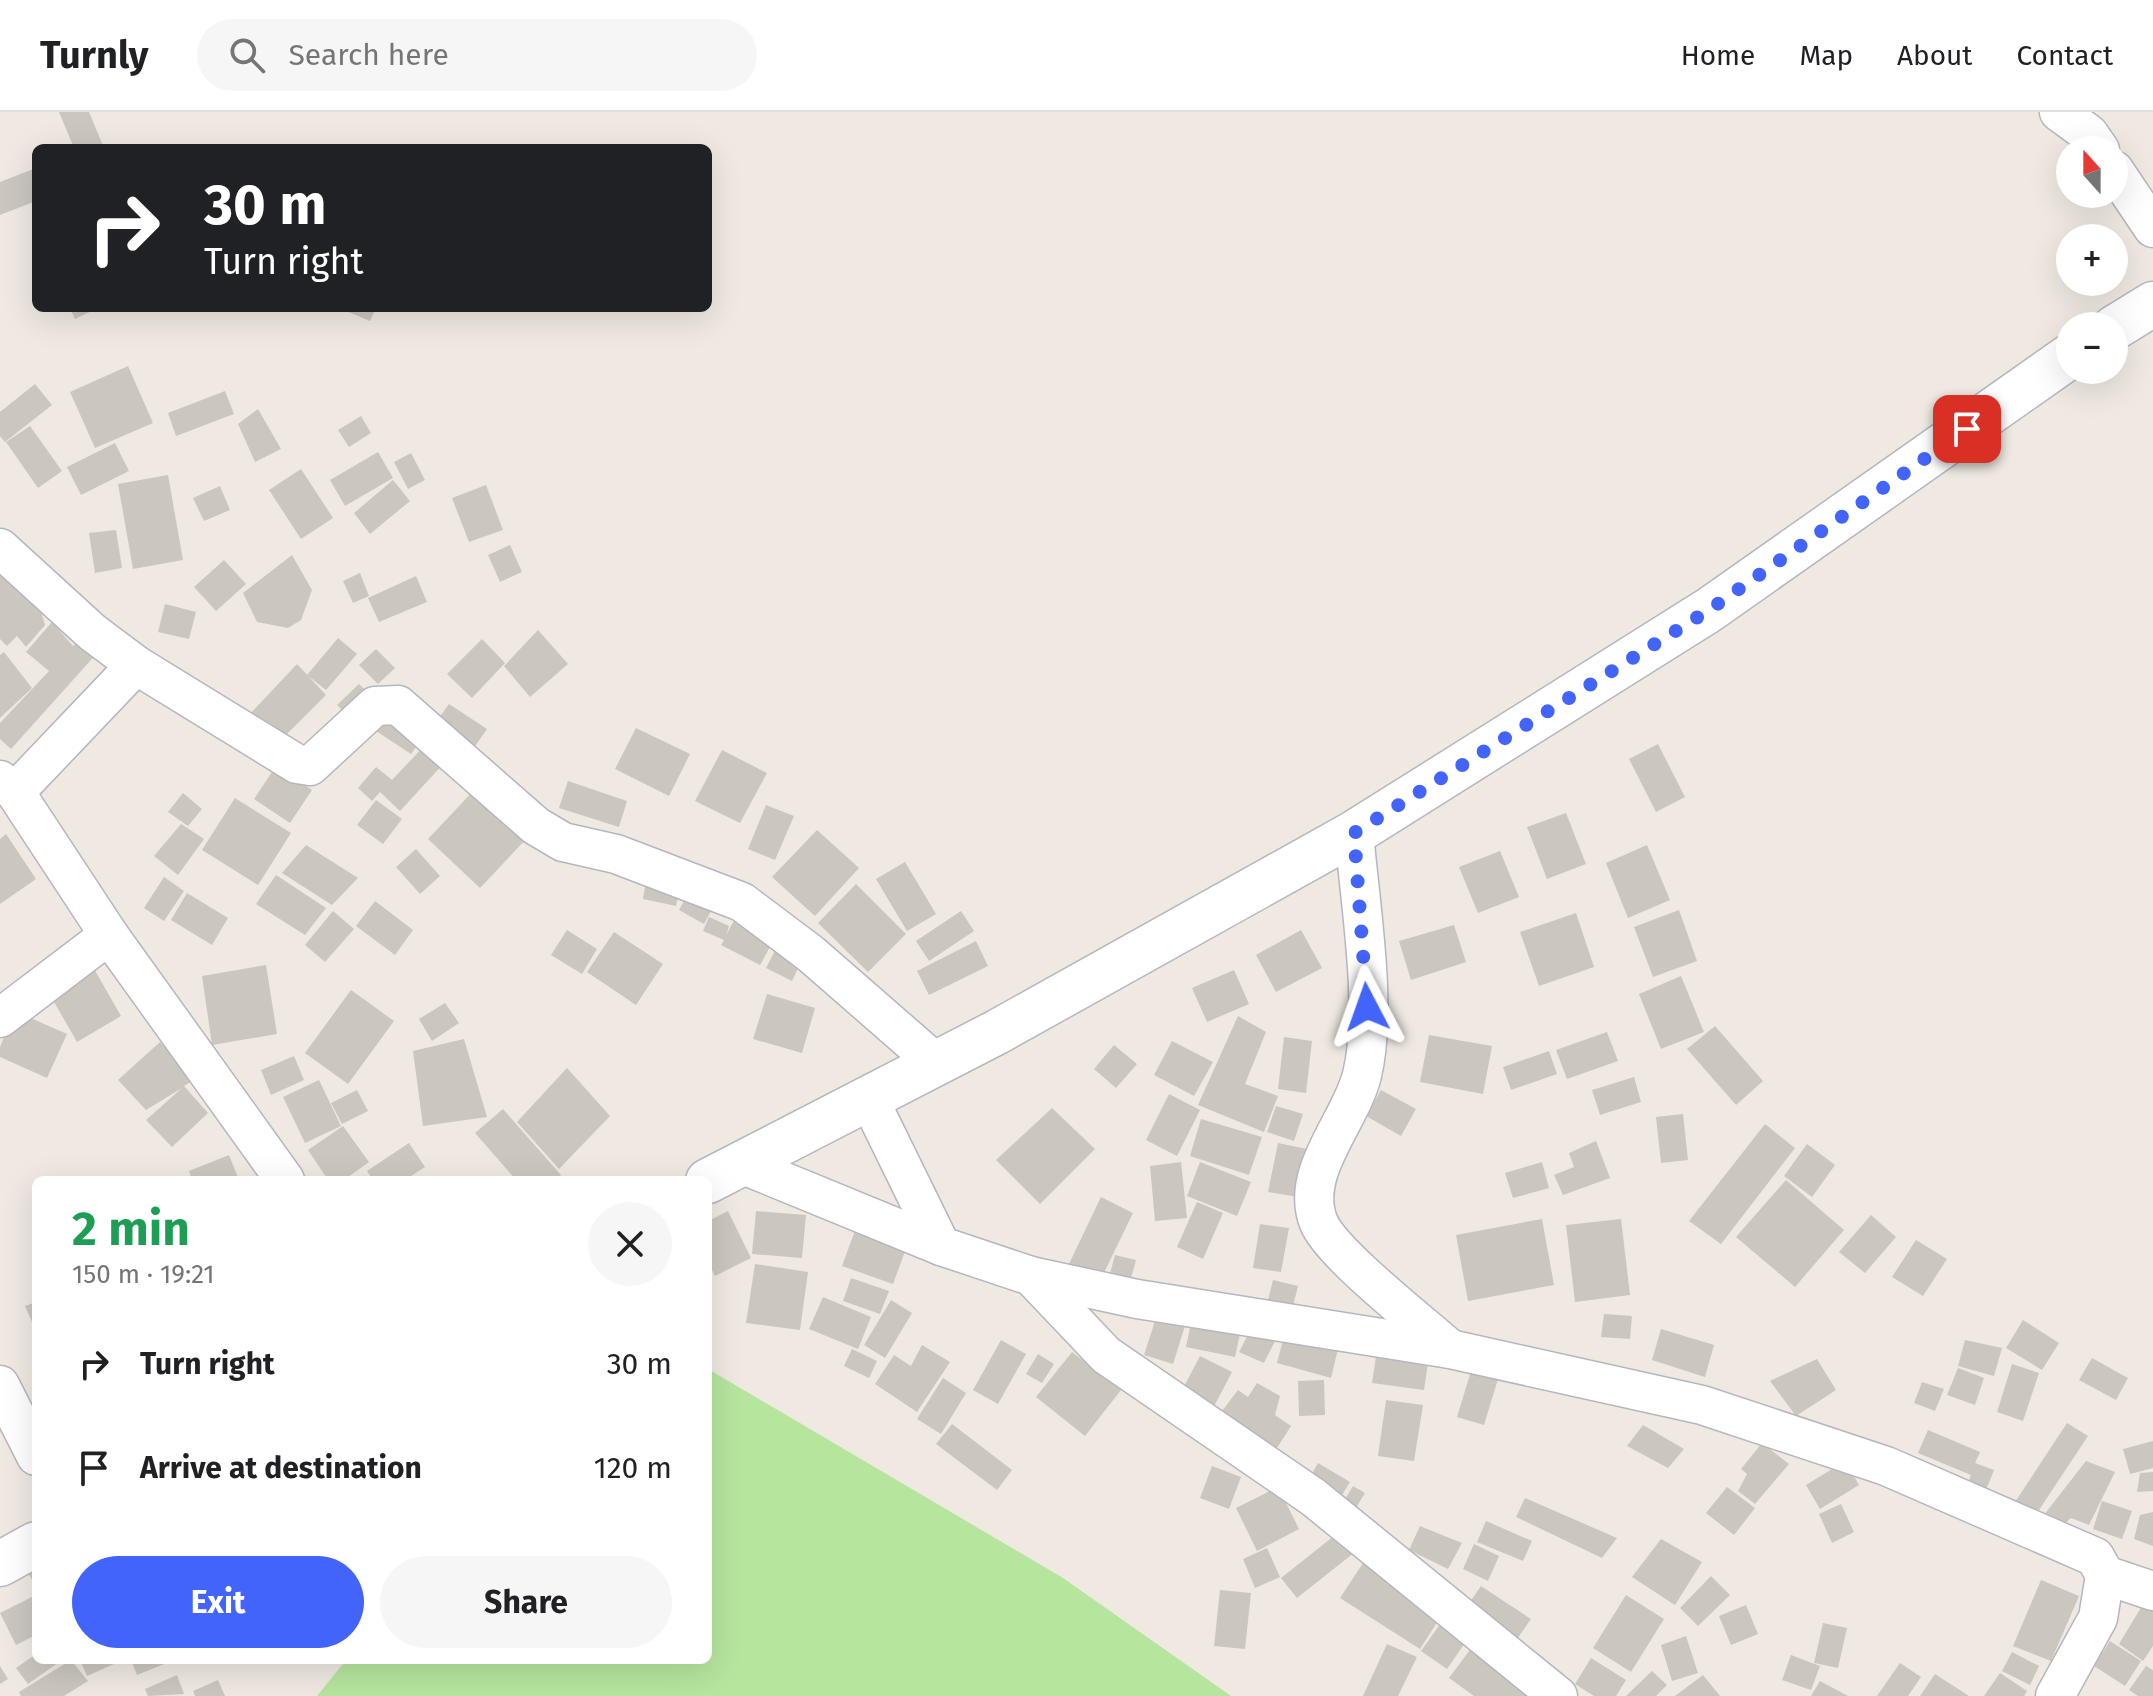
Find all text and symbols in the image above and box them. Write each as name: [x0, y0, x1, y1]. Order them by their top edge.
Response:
search box: [197, 19, 757, 91]
text: Turnly: [40, 32, 149, 78]
icon: search: [225, 33, 269, 77]
text: Search here: [289, 37, 449, 73]
text: Home: [1681, 39, 1755, 72]
text: Map: [1799, 39, 1853, 72]
text: About: [1897, 39, 1972, 72]
text: Contact: [2016, 39, 2113, 72]
north arrow: [2056, 136, 2128, 208]
map controls: [2056, 136, 2128, 384]
text: 30 m: [204, 172, 326, 239]
icon: right: [72, 176, 176, 280]
button: +: [2056, 224, 2128, 296]
text: Turn right: [204, 240, 364, 284]
button: −: [2056, 312, 2128, 384]
pin: [1933, 395, 2001, 463]
icon: arrive: [1945, 407, 1989, 451]
position arrow: [1325, 965, 1409, 1049]
text: 2 min: [72, 1200, 190, 1258]
button: close: [588, 1202, 672, 1286]
text: 150 m · 19:21: [72, 1259, 215, 1290]
icon: right: [72, 1342, 116, 1386]
text: Turn right: [140, 1346, 275, 1382]
text: 30 m: [607, 1346, 672, 1382]
icon: arrive: [72, 1446, 116, 1490]
text: Arrive at destination: [140, 1450, 422, 1486]
text: 120 m: [594, 1450, 672, 1486]
button: Exit: [72, 1556, 364, 1648]
button: Share: [380, 1556, 672, 1648]

